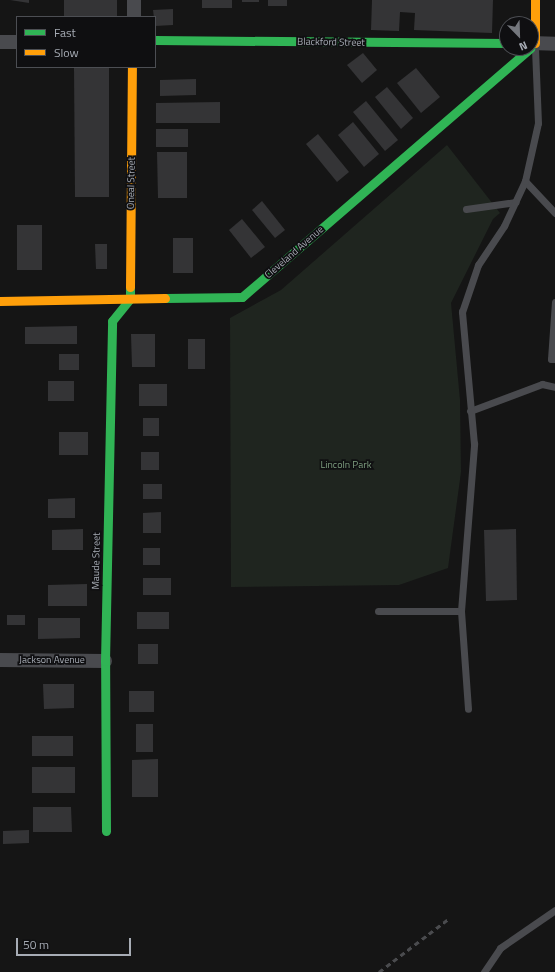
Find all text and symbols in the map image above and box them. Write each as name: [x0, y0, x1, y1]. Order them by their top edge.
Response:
legend: [16, 16, 156, 68]
north arrow: [499, 16, 539, 56]
text: Fast: [54, 23, 76, 42]
street label: Blackford Street: [297, 35, 365, 49]
text: N: [517, 37, 530, 55]
text: Slow: [54, 43, 79, 62]
street label: Oneal Street: [125, 157, 137, 209]
street label: Cleveland Avenue: [262, 223, 326, 281]
park label: Lincoln Park: [321, 459, 371, 471]
street label: Maude Street: [90, 532, 102, 590]
street label: Jackson Avenue: [19, 654, 85, 666]
scale bar: [18, 930, 133, 956]
text: 50 m: [23, 935, 49, 954]

